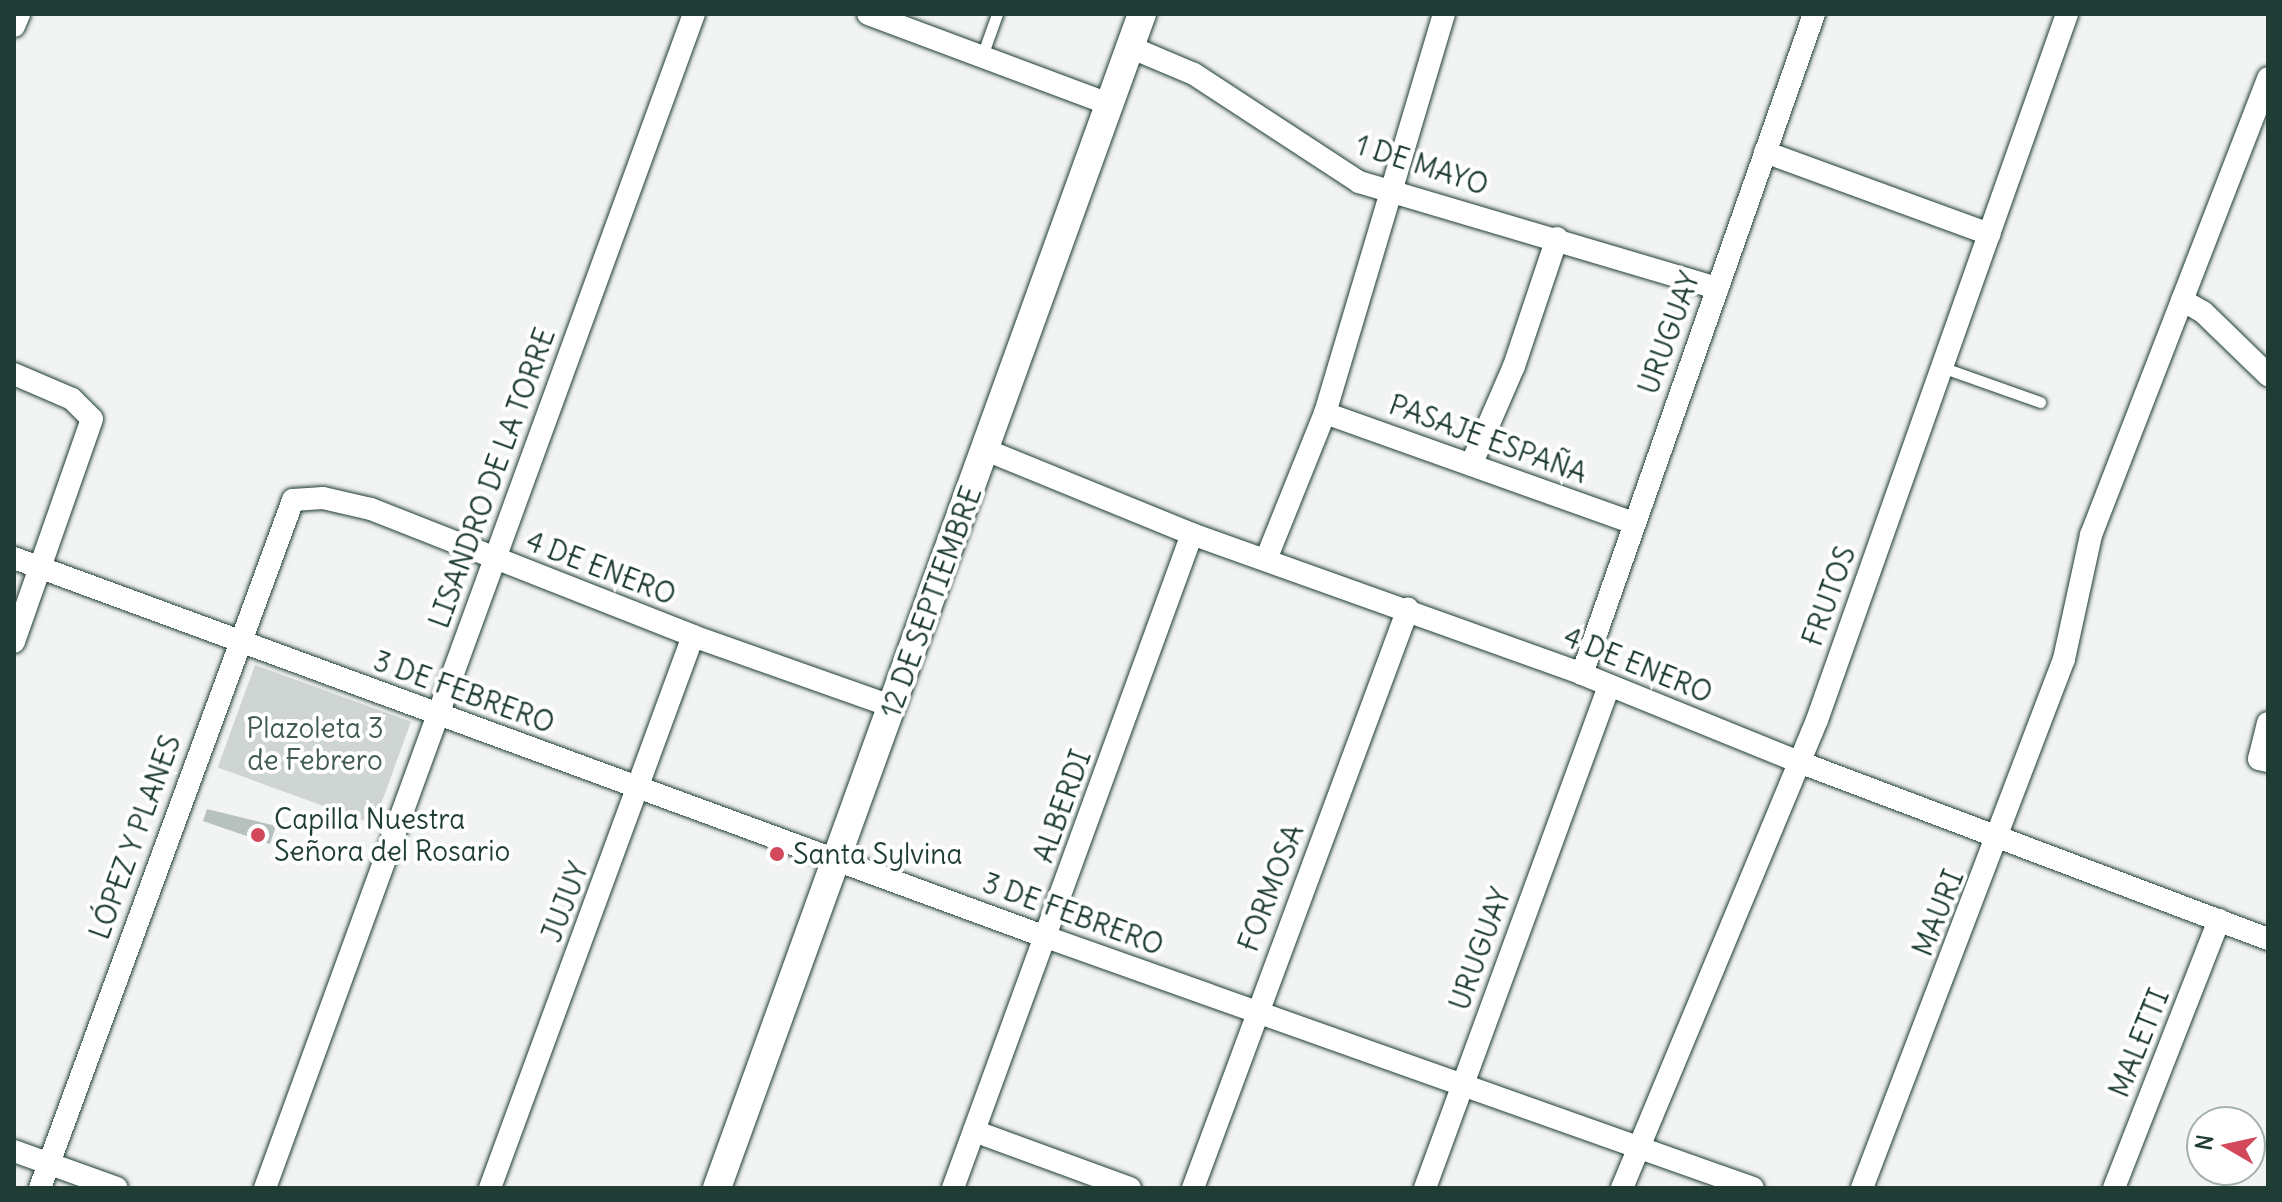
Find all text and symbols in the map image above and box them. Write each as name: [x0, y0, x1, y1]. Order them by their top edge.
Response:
street label: 1 DE MAYO: [1352, 128, 1492, 202]
street label: URUGUAY: [1631, 267, 1707, 399]
street label: LISANDRO DE LA TORRE: [422, 323, 562, 633]
street label: PASAJE ESPAÑA: [1385, 388, 1591, 490]
street label: 12 DE SEPTIEMBRE: [874, 482, 988, 722]
street label: 4 DE ENERO: [521, 524, 681, 612]
street label: FRUTOS: [1795, 541, 1863, 651]
street label: 4 DE ENERO: [1559, 620, 1717, 710]
street label: 3 DE FEBRERO: [369, 644, 559, 740]
park label: Plazoleta 3 de Febrero: [246, 711, 384, 777]
street label: LÓPEZ Y PLANES: [82, 730, 188, 944]
street label: ALBERDI: [1026, 745, 1098, 867]
place label: Capilla Nuestra Señora del Rosario: [274, 802, 510, 868]
street label: FORMOSA: [1231, 820, 1311, 956]
marker: Capilla Nuestra Señora del Rosario: [249, 826, 267, 844]
place label: Santa Sylvina: [793, 837, 962, 871]
marker: Santa Sylvina: [768, 845, 786, 863]
street label: JUJUY: [535, 857, 595, 947]
street label: MAURI: [1906, 865, 1970, 961]
street label: 3 DE FEBRERO: [978, 866, 1168, 962]
street label: URUGUAY: [1442, 883, 1518, 1015]
street label: MALETTI: [2102, 984, 2176, 1102]
north arrow: [2186, 1106, 2266, 1186]
text: N: [2189, 1133, 2219, 1152]

